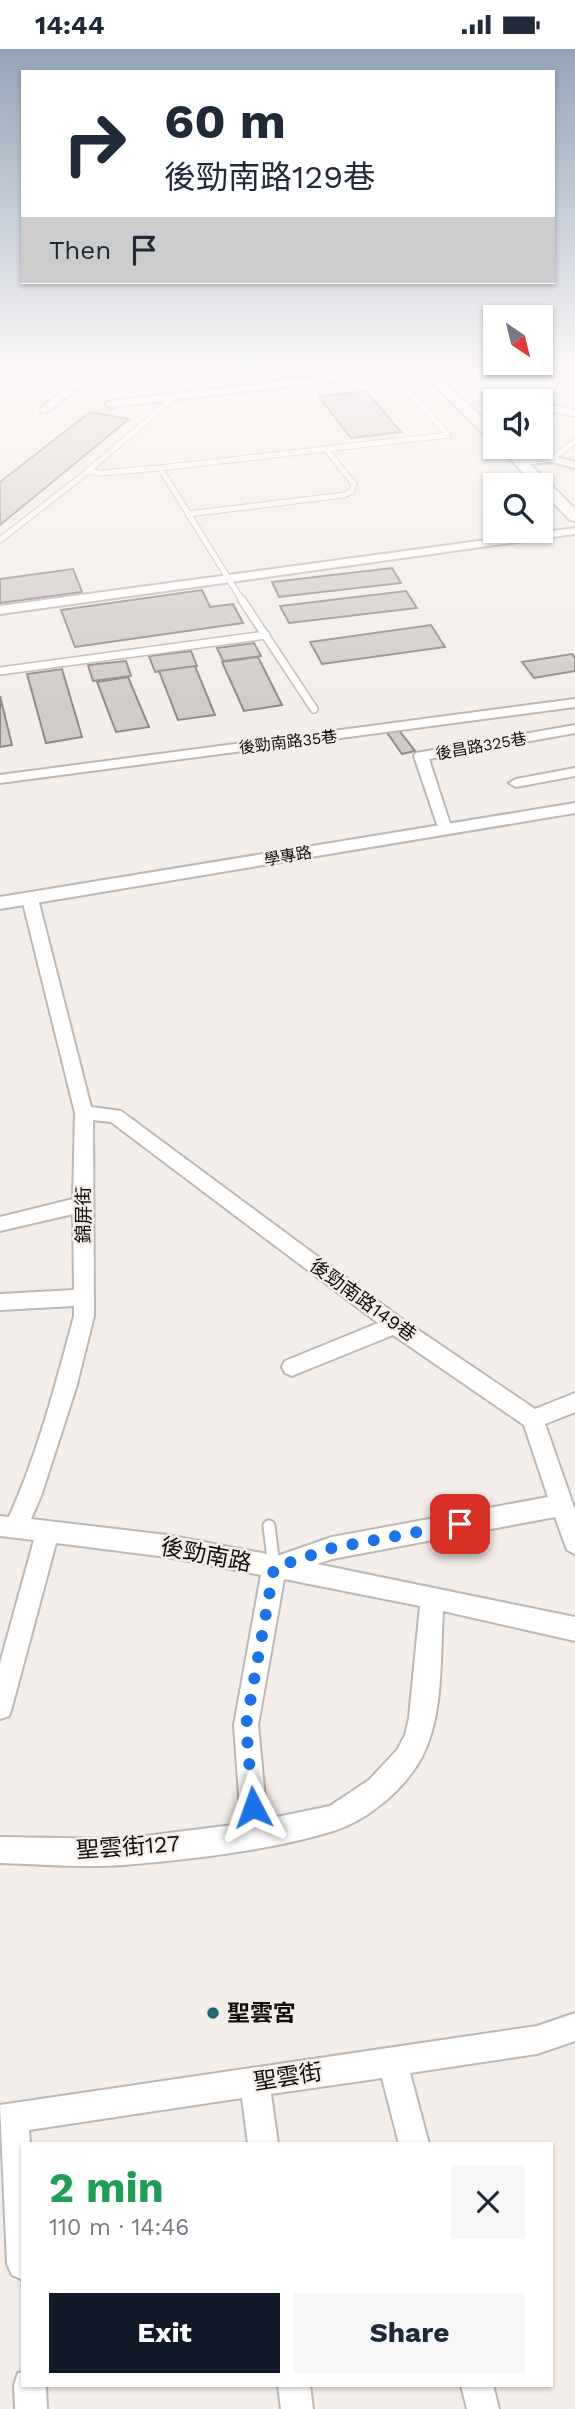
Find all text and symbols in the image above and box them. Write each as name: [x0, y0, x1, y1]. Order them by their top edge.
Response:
text: 14:44: [35, 10, 104, 40]
text: 60 m: [164, 92, 286, 150]
icon: right: [49, 98, 140, 189]
text: 後勁南路129巷: [164, 158, 375, 196]
icon: arrive: [125, 231, 163, 269]
text: Then: [49, 235, 111, 265]
north arrow: [483, 305, 553, 375]
map controls: [483, 305, 553, 543]
button: sound: [483, 389, 553, 459]
button: search: [483, 473, 553, 543]
street label: 後勁南路35巷: [238, 727, 338, 757]
street label: 後昌路325巷: [434, 729, 528, 763]
street label: 學專路: [263, 842, 313, 870]
street label: 錦屏街: [72, 1186, 95, 1244]
street label: 後勁南路149巷: [305, 1254, 421, 1346]
pin: [430, 1494, 490, 1554]
icon: arrive: [441, 1505, 479, 1543]
street label: 後勁南路: [158, 1533, 254, 1577]
position arrow: [216, 1770, 290, 1844]
street label: 聖雲街127: [75, 1830, 181, 1864]
place label: 聖雲宮: [227, 2000, 296, 2027]
marker: 聖雲宮: [205, 2005, 221, 2021]
street label: 聖雲街: [252, 2058, 324, 2096]
text: 2 min: [49, 2163, 164, 2212]
button: close: [451, 2165, 525, 2239]
text: 110 m · 14:46: [49, 2214, 189, 2241]
button: Exit: [49, 2293, 280, 2373]
button: Share: [294, 2293, 525, 2373]

